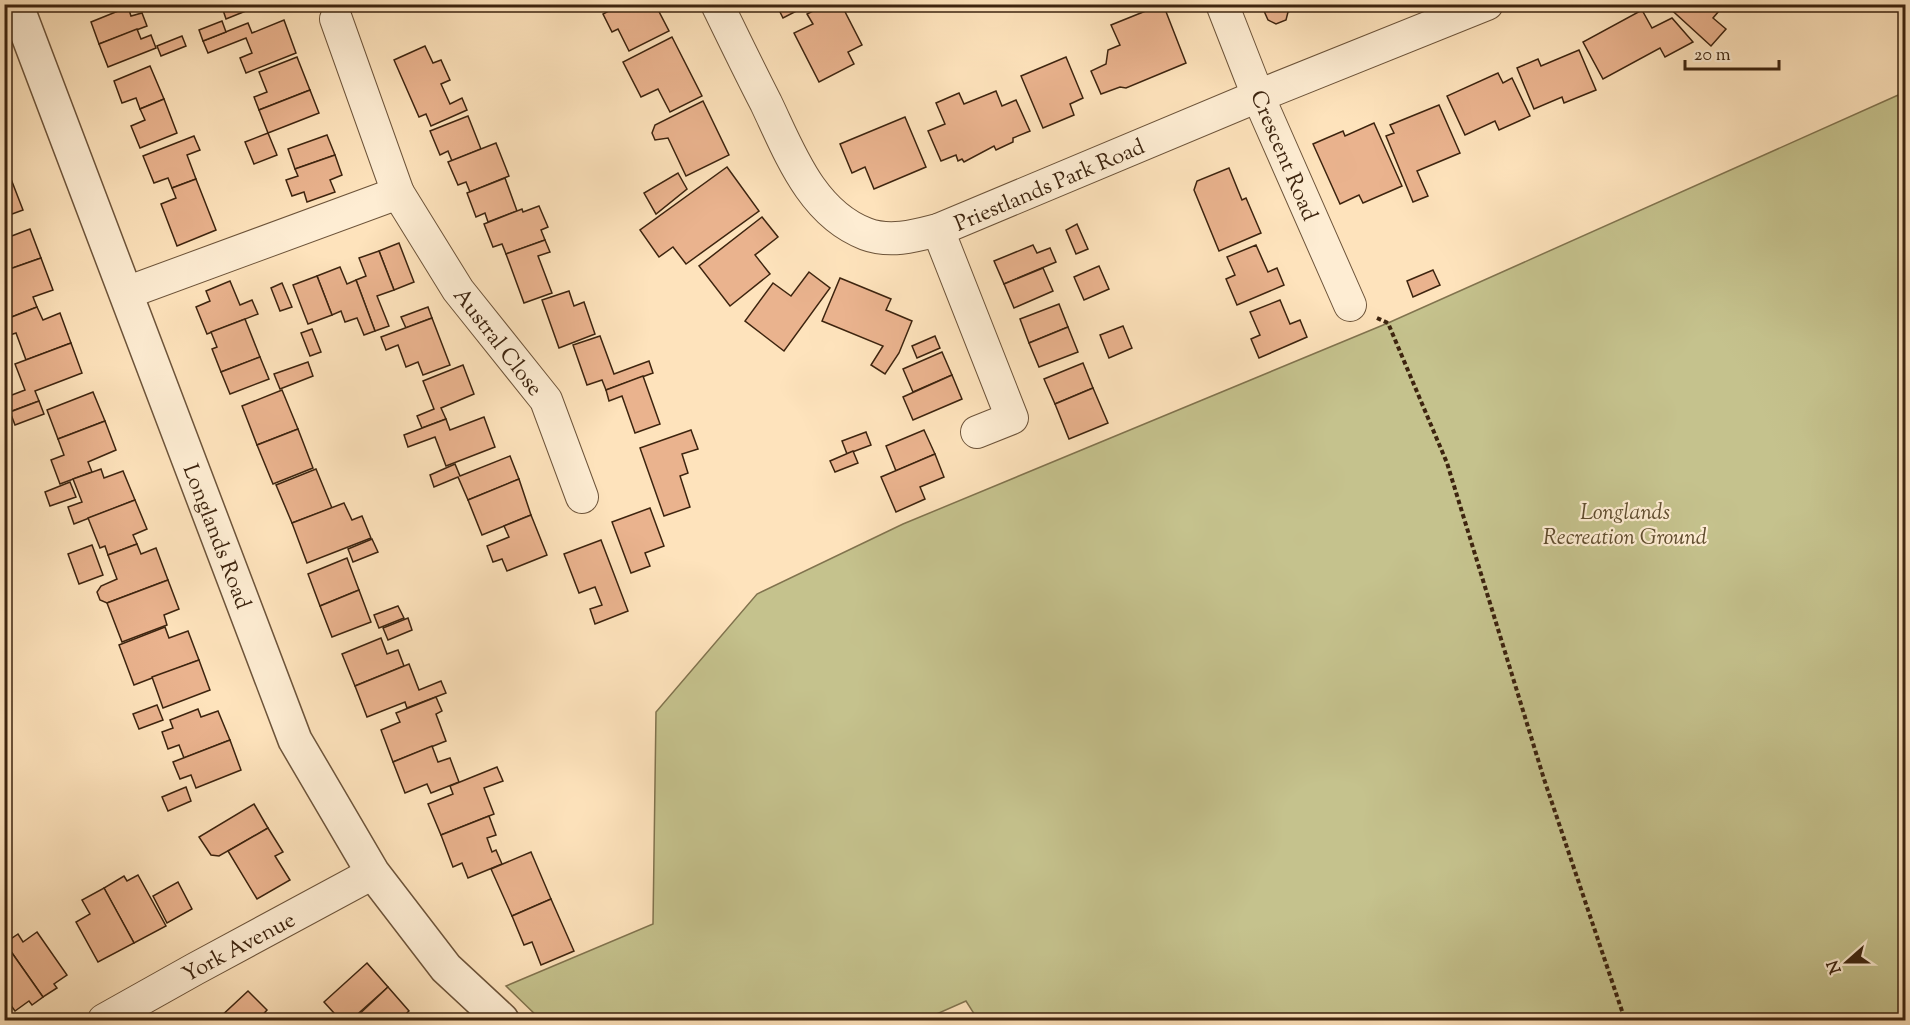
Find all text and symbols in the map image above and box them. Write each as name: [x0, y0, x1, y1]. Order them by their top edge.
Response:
scale bar: [1685, 33, 1780, 71]
text: 20 m: [1694, 43, 1731, 69]
street label: Crescent Road: [1240, 86, 1324, 226]
street label: Priestlands Park Road: [950, 132, 1150, 241]
street label: Austral Close: [444, 282, 549, 404]
street label: Longlands Road: [173, 460, 258, 614]
park label: Longlands Recreation Ground: [1543, 498, 1707, 555]
street label: York Avenue: [177, 905, 302, 992]
north arrow: [1817, 932, 1877, 992]
text: N: [1822, 956, 1848, 977]

